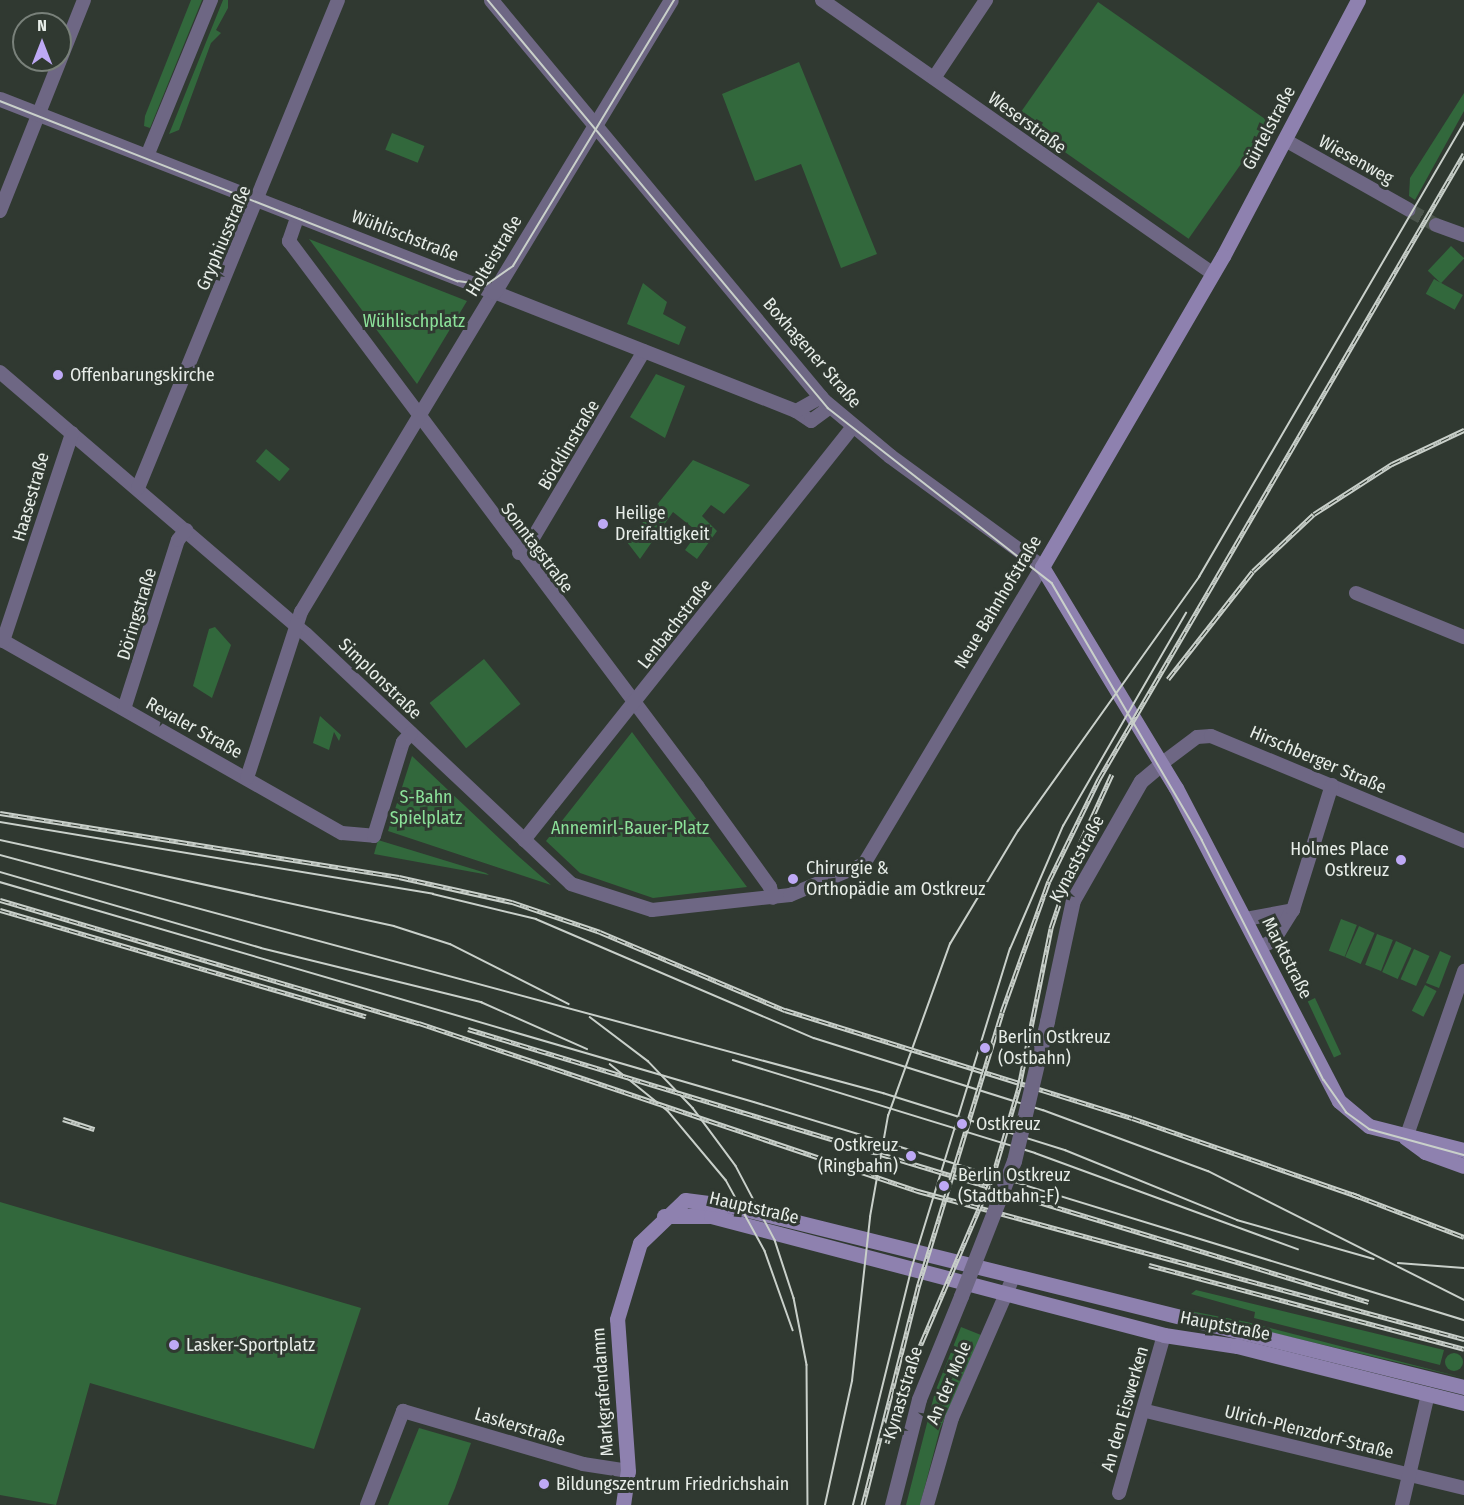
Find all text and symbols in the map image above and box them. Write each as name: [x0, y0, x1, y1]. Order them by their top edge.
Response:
north arrow: [12, 12, 72, 72]
text: N: [37, 16, 47, 35]
street label: Gürtelstraße: [1238, 82, 1300, 174]
street label: Weserstraße: [984, 87, 1070, 159]
street label: Wiesenweg: [1315, 131, 1397, 189]
street label: Gryphiusstraße: [192, 182, 256, 294]
street label: Wühlischstraße: [348, 206, 462, 266]
street label: Holteistraße: [461, 212, 527, 300]
street label: Boxhagener Straße: [758, 293, 866, 413]
park label: Wühlischplatz: [363, 310, 465, 332]
place label: Offenbarungskirche: [70, 364, 215, 386]
marker: Offenbarungskirche: [51, 368, 65, 382]
street label: Böcklinstraße: [534, 396, 604, 494]
street label: Haasestraße: [8, 450, 54, 544]
street label: Sonntagstraße: [496, 499, 578, 597]
place label: Heilige Dreifaltigkeit: [615, 503, 710, 546]
marker: Heilige Dreifaltigkeit: [596, 517, 610, 531]
street label: Neue Bahnhofstraße: [950, 532, 1046, 672]
street label: Döringstraße: [113, 565, 161, 663]
street label: Lenbachstraße: [633, 575, 717, 673]
street label: Simplonstraße: [334, 634, 426, 724]
street label: Revaler Straße: [142, 693, 246, 763]
street label: Hirschberger Straße: [1246, 721, 1390, 799]
park label: S-Bahn Spielplatz: [390, 787, 462, 830]
street label: Kynaststraße: [1045, 812, 1109, 906]
park label: Annemirl-Bauer-Platz: [551, 817, 709, 839]
place label: Holmes Place Ostkreuz: [1290, 839, 1389, 882]
marker: Holmes Place Ostkreuz: [1394, 853, 1408, 867]
place label: Chirurgie & Orthopädie am Ostkreuz: [806, 858, 985, 900]
marker: Chirurgie & Orthopädie am Ostkreuz: [784, 870, 802, 888]
street label: Marktstraße: [1257, 914, 1317, 1002]
place label: Berlin Ostkreuz (Ostbahn): [998, 1027, 1110, 1070]
marker: Berlin Ostkreuz (Ostbahn): [976, 1039, 994, 1057]
place label: Ostkreuz: [976, 1113, 1040, 1135]
marker: Ostkreuz: [953, 1115, 971, 1133]
place label: Ostkreuz (Ringbahn): [818, 1135, 898, 1178]
marker: Ostkreuz (Ringbahn): [902, 1147, 920, 1165]
place label: Berlin Ostkreuz (Stadtbahn-F): [958, 1165, 1070, 1208]
marker: Berlin Ostkreuz (Stadtbahn-F): [935, 1177, 953, 1195]
street label: Hauptstraße: [707, 1187, 801, 1229]
street label: Hauptstraße: [1178, 1307, 1272, 1345]
street label: Markgrafendamm: [588, 1327, 618, 1457]
place label: Lasker-Sportplatz: [186, 1334, 315, 1356]
marker: Lasker-Sportplatz: [167, 1338, 181, 1352]
street label: An der Mole: [922, 1338, 976, 1428]
street label: Kynaststraße: [879, 1344, 927, 1442]
street label: An den Eiswerken: [1097, 1344, 1153, 1474]
street label: Ulrich-Plenzdorf-Straße: [1222, 1401, 1396, 1463]
street label: Laskerstraße: [472, 1403, 568, 1451]
place label: Bildungszentrum Friedrichshain: [556, 1473, 789, 1495]
marker: Bildungszentrum Friedrichshain: [537, 1477, 551, 1491]

